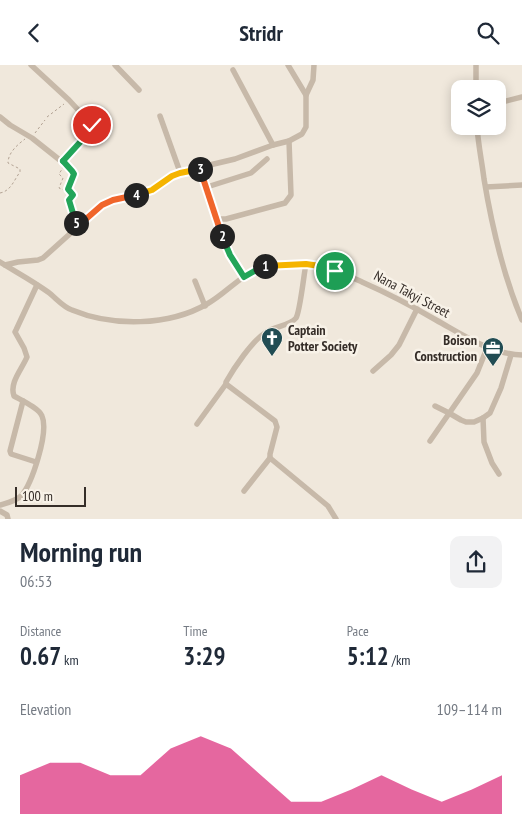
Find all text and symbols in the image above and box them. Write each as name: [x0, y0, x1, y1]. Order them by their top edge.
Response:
icon: back: [20, 19, 48, 47]
text: Stridr: [239, 19, 283, 47]
icon: search: [474, 19, 502, 47]
map controls: [451, 80, 506, 135]
button: layers: [451, 80, 506, 135]
pin: [71, 104, 113, 146]
icon: check: [78, 111, 106, 139]
pin: 3: [188, 157, 212, 181]
text: 3: [197, 160, 204, 178]
pin: 4: [124, 183, 148, 207]
text: 4: [133, 186, 140, 204]
pin: 5: [64, 211, 88, 235]
text: 5: [73, 214, 80, 232]
pin: 2: [210, 223, 234, 249]
text: 2: [219, 227, 226, 245]
pin: [314, 250, 356, 292]
pin: 1: [252, 253, 278, 279]
text: 1: [262, 257, 269, 275]
icon: arrive: [321, 257, 349, 285]
street label: Nana Takyi Street: [371, 266, 453, 322]
place label: Captain Potter Society: [288, 321, 358, 355]
church icon: Captain Potter Society: [260, 326, 284, 357]
place label: Boison Construction: [415, 331, 477, 365]
office icon: Boison Construction: [481, 336, 505, 367]
scale bar: [15, 484, 86, 507]
text: 100 m: [22, 487, 53, 505]
text: Morning run: [20, 533, 142, 570]
button: share: [450, 536, 502, 588]
text: 06:53: [20, 571, 52, 591]
text: Distance: [20, 622, 61, 640]
text: Time: [183, 622, 208, 640]
text: Pace: [347, 622, 369, 640]
text: 0.67: [20, 640, 61, 672]
text: 3:29: [183, 640, 225, 672]
text: 5:12: [347, 640, 389, 672]
text: km: [61, 651, 79, 669]
text: /km: [389, 651, 410, 669]
text: Elevation: [20, 699, 71, 719]
text: 109–114 m: [437, 699, 502, 719]

